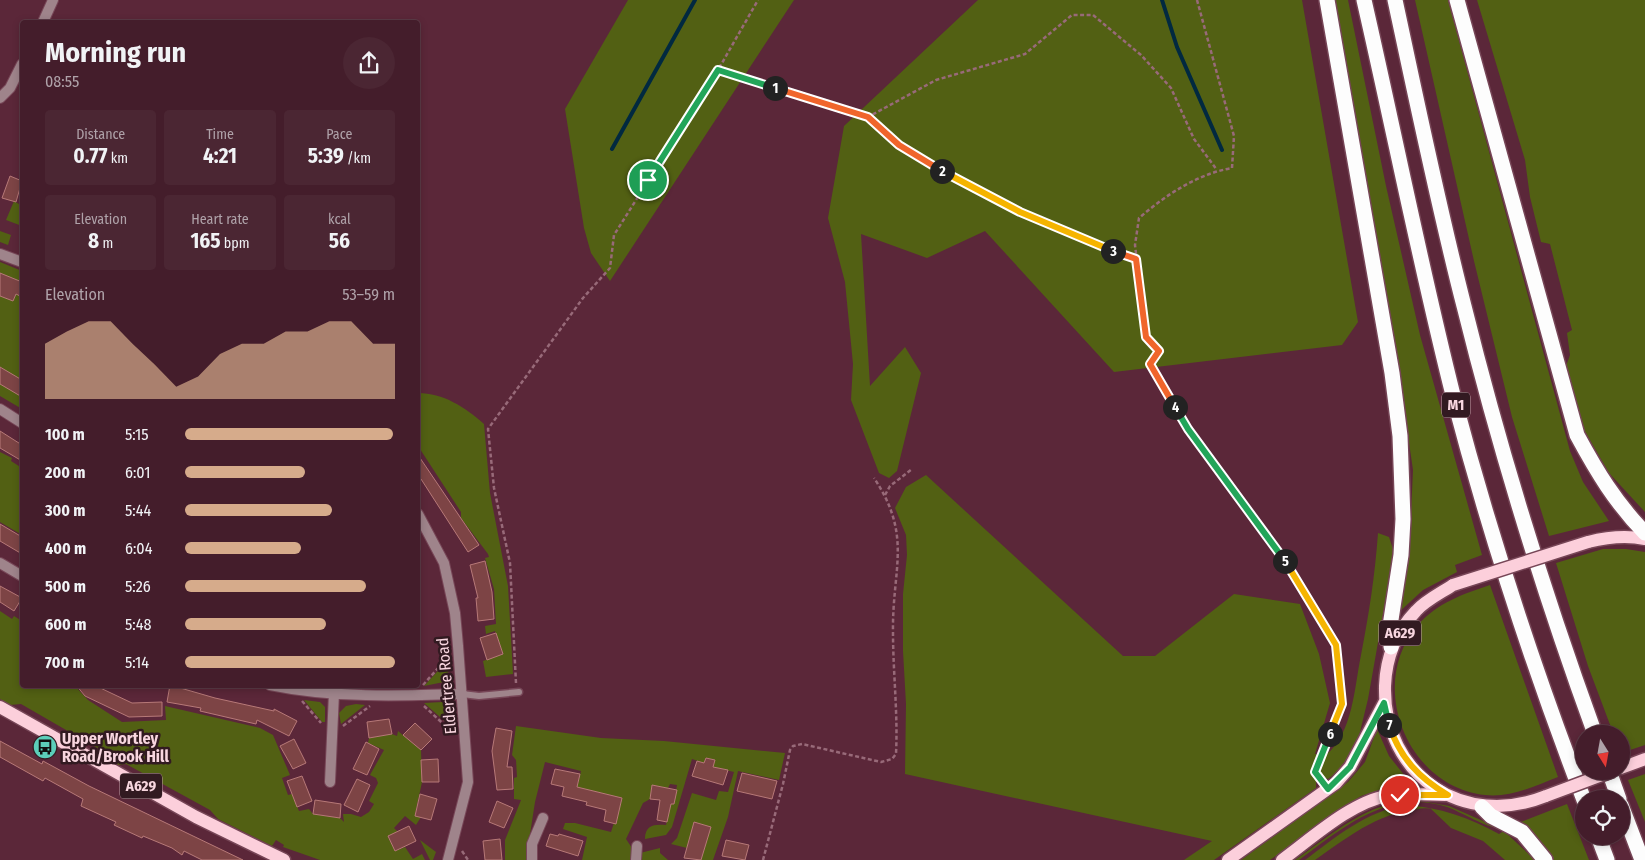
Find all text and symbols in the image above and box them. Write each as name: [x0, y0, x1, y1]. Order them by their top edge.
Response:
text: Morning run: [45, 36, 186, 69]
button: share: [343, 37, 395, 89]
text: 08:55: [45, 72, 79, 91]
pin: 1: [762, 76, 788, 100]
text: 1: [773, 80, 778, 97]
text: Distance: [76, 126, 125, 143]
text: Time: [206, 126, 234, 143]
text: Pace: [326, 126, 352, 143]
text: 0.77: [73, 143, 108, 169]
text: 4:21: [203, 143, 237, 169]
text: 5:39: [308, 143, 344, 169]
text: km: [108, 150, 128, 167]
text: /km: [344, 150, 371, 167]
pin: 2: [930, 158, 954, 184]
pin: [627, 159, 669, 201]
text: 2: [939, 163, 946, 180]
icon: arrive: [634, 166, 662, 194]
text: Elevation: [74, 211, 127, 228]
text: Heart rate: [191, 211, 249, 228]
text: kcal: [328, 211, 351, 228]
text: 8: [88, 228, 99, 254]
text: 165: [190, 228, 221, 254]
text: 56: [329, 228, 350, 254]
text: m: [99, 235, 113, 252]
text: bpm: [221, 235, 250, 252]
pin: 3: [1100, 238, 1126, 264]
text: 3: [1110, 243, 1117, 260]
text: Elevation: [45, 285, 105, 304]
text: 53–59 m: [342, 285, 395, 304]
road number: M1: [1442, 392, 1470, 418]
pin: 4: [1162, 394, 1188, 420]
text: 4: [1172, 399, 1179, 416]
text: 100 m: [45, 425, 85, 444]
text: 5:15: [125, 425, 149, 444]
text: 200 m: [45, 463, 85, 482]
text: 6:01: [125, 463, 151, 482]
text: 300 m: [45, 501, 86, 520]
text: 5:44: [125, 501, 151, 520]
text: 400 m: [45, 539, 86, 558]
text: 6:04: [125, 539, 152, 558]
pin: 5: [1272, 548, 1298, 574]
text: 5: [1282, 553, 1289, 570]
text: 500 m: [45, 577, 86, 596]
text: 5:26: [125, 577, 151, 596]
text: 600 m: [45, 615, 86, 634]
text: 5:48: [125, 615, 151, 634]
road number: A629: [1379, 620, 1421, 646]
street label: Eldertree Road: [433, 637, 460, 735]
text: 700 m: [45, 653, 85, 672]
text: 5:14: [125, 653, 149, 672]
pin: 7: [1376, 712, 1402, 738]
text: 7: [1387, 717, 1392, 734]
pin: 6: [1318, 722, 1342, 746]
north arrow: [1575, 725, 1630, 780]
map controls: [1575, 725, 1630, 845]
text: 6: [1327, 726, 1334, 743]
place label: Upper Wortley Road/Brook Hill: [62, 729, 169, 766]
bus stop icon: Upper Wortley Road/Brook Hill: [32, 734, 58, 760]
road number: A629: [120, 774, 162, 798]
pin: [1379, 774, 1421, 816]
icon: check: [1386, 781, 1414, 809]
button: locate: [1575, 790, 1630, 845]

